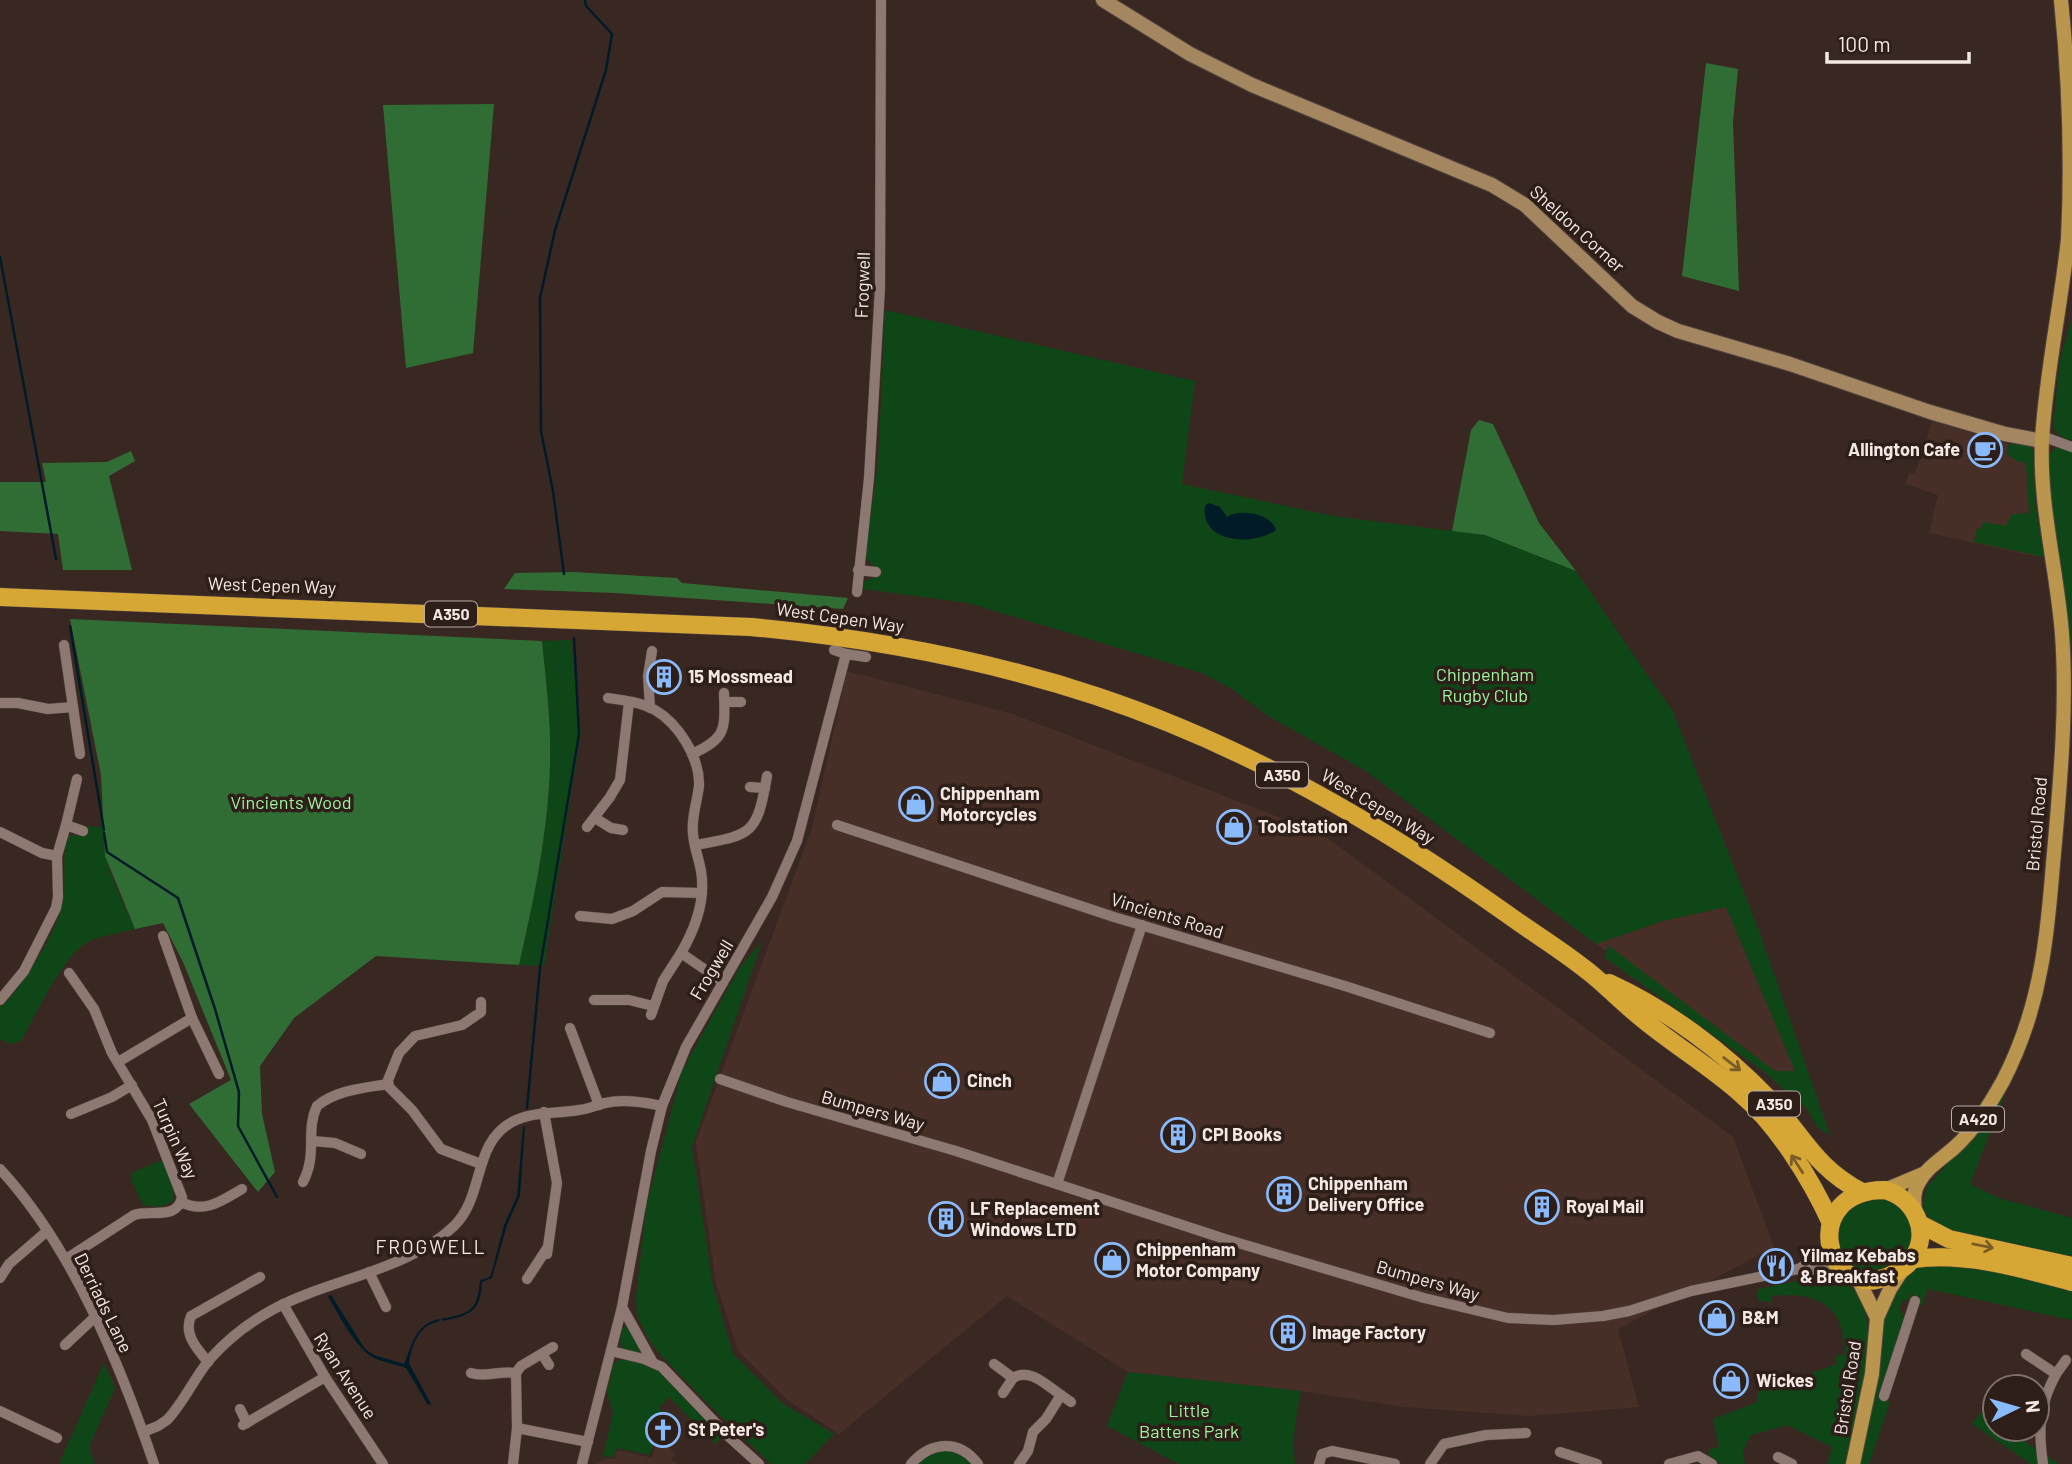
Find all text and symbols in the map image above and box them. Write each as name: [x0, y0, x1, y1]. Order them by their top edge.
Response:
scale bar: [1827, 21, 1969, 65]
text: 100 m: [1838, 31, 1891, 56]
street label: Sheldon Corner: [1526, 180, 1630, 277]
street label: Frogwell: [850, 251, 874, 319]
cafe icon: Allington Cafe: [1966, 431, 2004, 469]
place label: Allington Cafe: [1848, 438, 1960, 460]
street label: West Cepen Way: [207, 572, 337, 598]
street label: West Cepen Way: [775, 597, 905, 637]
road number: A350: [425, 601, 477, 626]
building icon: 15 Mossmead: [645, 658, 683, 696]
park label: Chippenham Rugby Club: [1436, 663, 1534, 706]
place label: 15 Mossmead: [688, 665, 793, 687]
road number: A350: [1256, 762, 1308, 788]
street label: West Cepen Way: [1318, 764, 1439, 849]
street label: Bristol Road: [2021, 776, 2051, 872]
place label: Chippenham Motorcycles: [940, 782, 1040, 825]
shop icon: Chippenham Motorcycles: [897, 785, 935, 823]
park label: Vincients Wood: [230, 791, 352, 813]
shop icon: Toolstation: [1215, 808, 1253, 846]
place label: Toolstation: [1258, 815, 1348, 837]
street label: Vincients Road: [1108, 887, 1226, 943]
street label: Frogwell: [685, 935, 738, 1004]
one-way arrow: [1722, 1056, 1741, 1071]
shop icon: Cinch: [923, 1062, 961, 1100]
place label: Cinch: [967, 1069, 1012, 1091]
street label: Bumpers Way: [819, 1085, 927, 1135]
road number: A350: [1748, 1092, 1800, 1116]
street label: Turpin Way: [148, 1095, 203, 1182]
road number: A420: [1952, 1106, 2004, 1132]
building icon: CPI Books: [1159, 1116, 1197, 1154]
place label: CPI Books: [1202, 1123, 1282, 1145]
one-way arrow: [1790, 1155, 1804, 1174]
place label: Chippenham Delivery Office: [1308, 1172, 1425, 1215]
building icon: Chippenham Delivery Office: [1265, 1175, 1303, 1213]
building icon: Royal Mail: [1523, 1188, 1561, 1226]
place label: Royal Mail: [1566, 1195, 1644, 1217]
place label: LF Replacement Windows LTD: [970, 1197, 1100, 1240]
building icon: LF Replacement Windows LTD: [927, 1200, 965, 1238]
district label: FROGWELL: [375, 1235, 487, 1258]
place label: Chippenham Motor Company: [1136, 1238, 1260, 1281]
one-way arrow: [1972, 1239, 1994, 1253]
shop icon: Chippenham Motor Company: [1093, 1241, 1131, 1279]
place label: Yilmaz Kebabs & Breakfast: [1800, 1244, 1916, 1287]
restaurant icon: Yilmaz Kebabs & Breakfast: [1757, 1247, 1795, 1285]
street label: Derriads Lane: [70, 1249, 138, 1356]
street label: Bumpers Way: [1374, 1255, 1482, 1305]
shop icon: B&M: [1698, 1299, 1736, 1337]
place label: B&M: [1742, 1306, 1779, 1328]
building icon: Image Factory: [1269, 1314, 1307, 1352]
place label: Image Factory: [1312, 1321, 1426, 1343]
street label: Ryan Avenue: [310, 1328, 382, 1423]
street label: Bristol Road: [1829, 1339, 1865, 1436]
shop icon: Wickes: [1712, 1362, 1750, 1400]
place label: Wickes: [1756, 1369, 1814, 1391]
north arrow: [1981, 1373, 2051, 1443]
park label: Little Battens Park: [1139, 1399, 1239, 1442]
text: N: [2021, 1399, 2045, 1414]
church icon: St Peter's: [644, 1411, 682, 1449]
place label: St Peter's: [688, 1418, 764, 1440]

